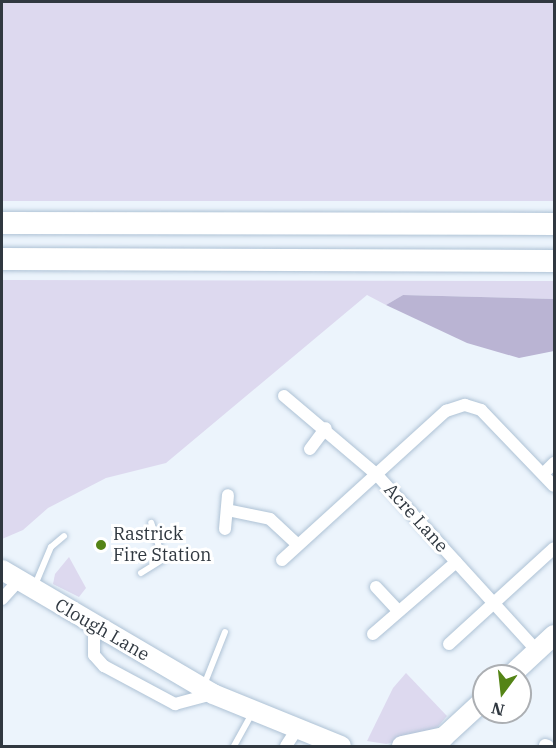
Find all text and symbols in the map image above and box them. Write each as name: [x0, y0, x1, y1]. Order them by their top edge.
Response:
street label: Acre Lane: [380, 479, 452, 557]
place label: Rastrick Fire Station: [113, 524, 212, 566]
marker: Rastrick Fire Station: [94, 538, 108, 552]
street label: Clough Lane: [51, 594, 153, 666]
north arrow: [472, 664, 532, 724]
text: N: [489, 698, 507, 721]

